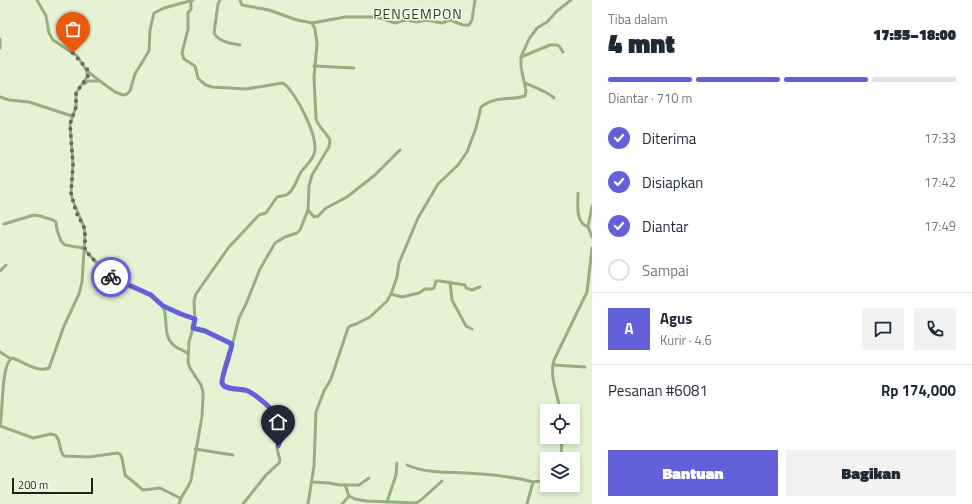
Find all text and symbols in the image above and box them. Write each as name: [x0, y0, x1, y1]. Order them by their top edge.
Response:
district label: PENGEMPON: [373, 3, 463, 24]
text: Tiba dalam: [608, 9, 668, 29]
pin: [56, 12, 90, 53]
icon: bag: [62, 18, 84, 40]
text: 17:55–18:00: [873, 23, 956, 46]
text: 4 mnt: [608, 24, 675, 63]
text: Diantar · 710 m: [608, 88, 692, 108]
icon: check: [608, 127, 630, 149]
text: Diterima: [642, 127, 696, 150]
text: 17:33: [924, 128, 956, 148]
icon: check: [608, 171, 630, 193]
text: Disiapkan: [642, 171, 703, 194]
text: 17:42: [924, 172, 956, 192]
icon: check: [608, 215, 630, 237]
text: Diantar: [642, 215, 688, 238]
text: 17:49: [924, 216, 956, 236]
courier: [91, 257, 131, 297]
text: Sampai: [642, 259, 689, 282]
icon: bike: [100, 266, 122, 288]
text: Agus: [660, 307, 692, 330]
button: chat: [862, 308, 904, 350]
button: phone: [914, 308, 956, 350]
text: A: [624, 317, 634, 340]
text: Kurir · 4.6: [660, 330, 712, 350]
text: Pesanan #6081: [608, 379, 708, 402]
text: Rp 174,000: [881, 379, 956, 402]
map controls: [540, 404, 580, 492]
button: locate: [540, 404, 580, 444]
pin: [261, 405, 295, 446]
icon: home: [267, 411, 289, 433]
button: Bantuan: [608, 450, 778, 496]
button: Bagikan: [786, 450, 956, 496]
button: layers: [540, 452, 580, 492]
scale bar: [12, 476, 93, 495]
text: 200 m: [18, 477, 48, 493]

